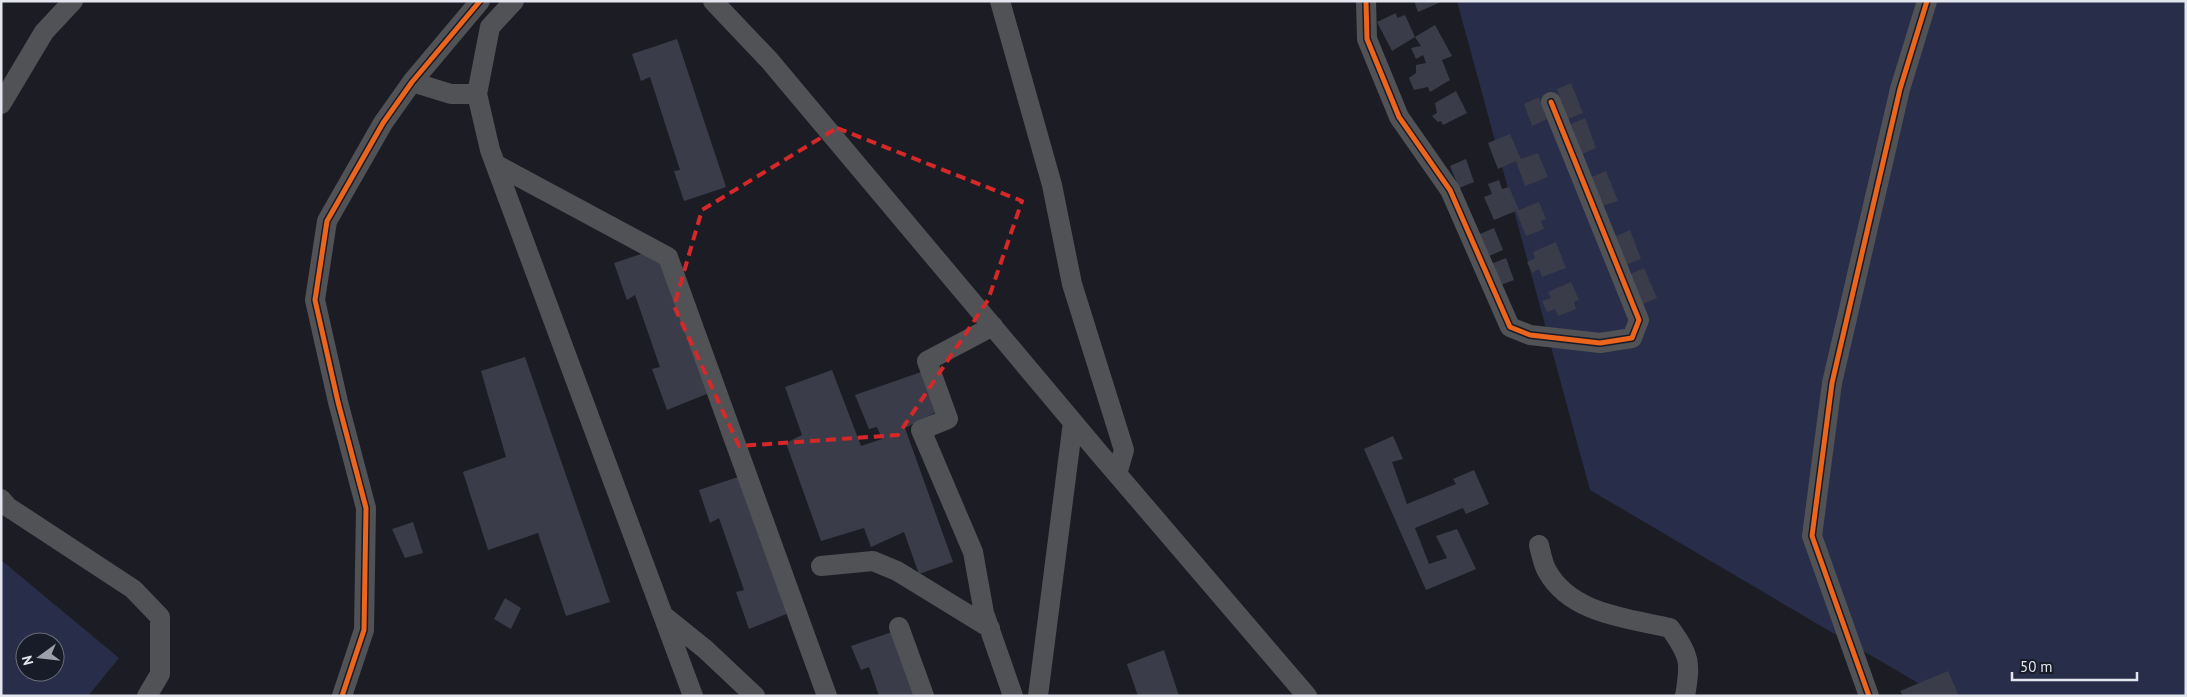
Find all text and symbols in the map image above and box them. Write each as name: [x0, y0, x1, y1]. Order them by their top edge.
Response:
north arrow: [15, 632, 65, 682]
scale bar: [2012, 650, 2137, 682]
text: N: [18, 654, 37, 667]
text: 50 m: [2020, 657, 2053, 676]

